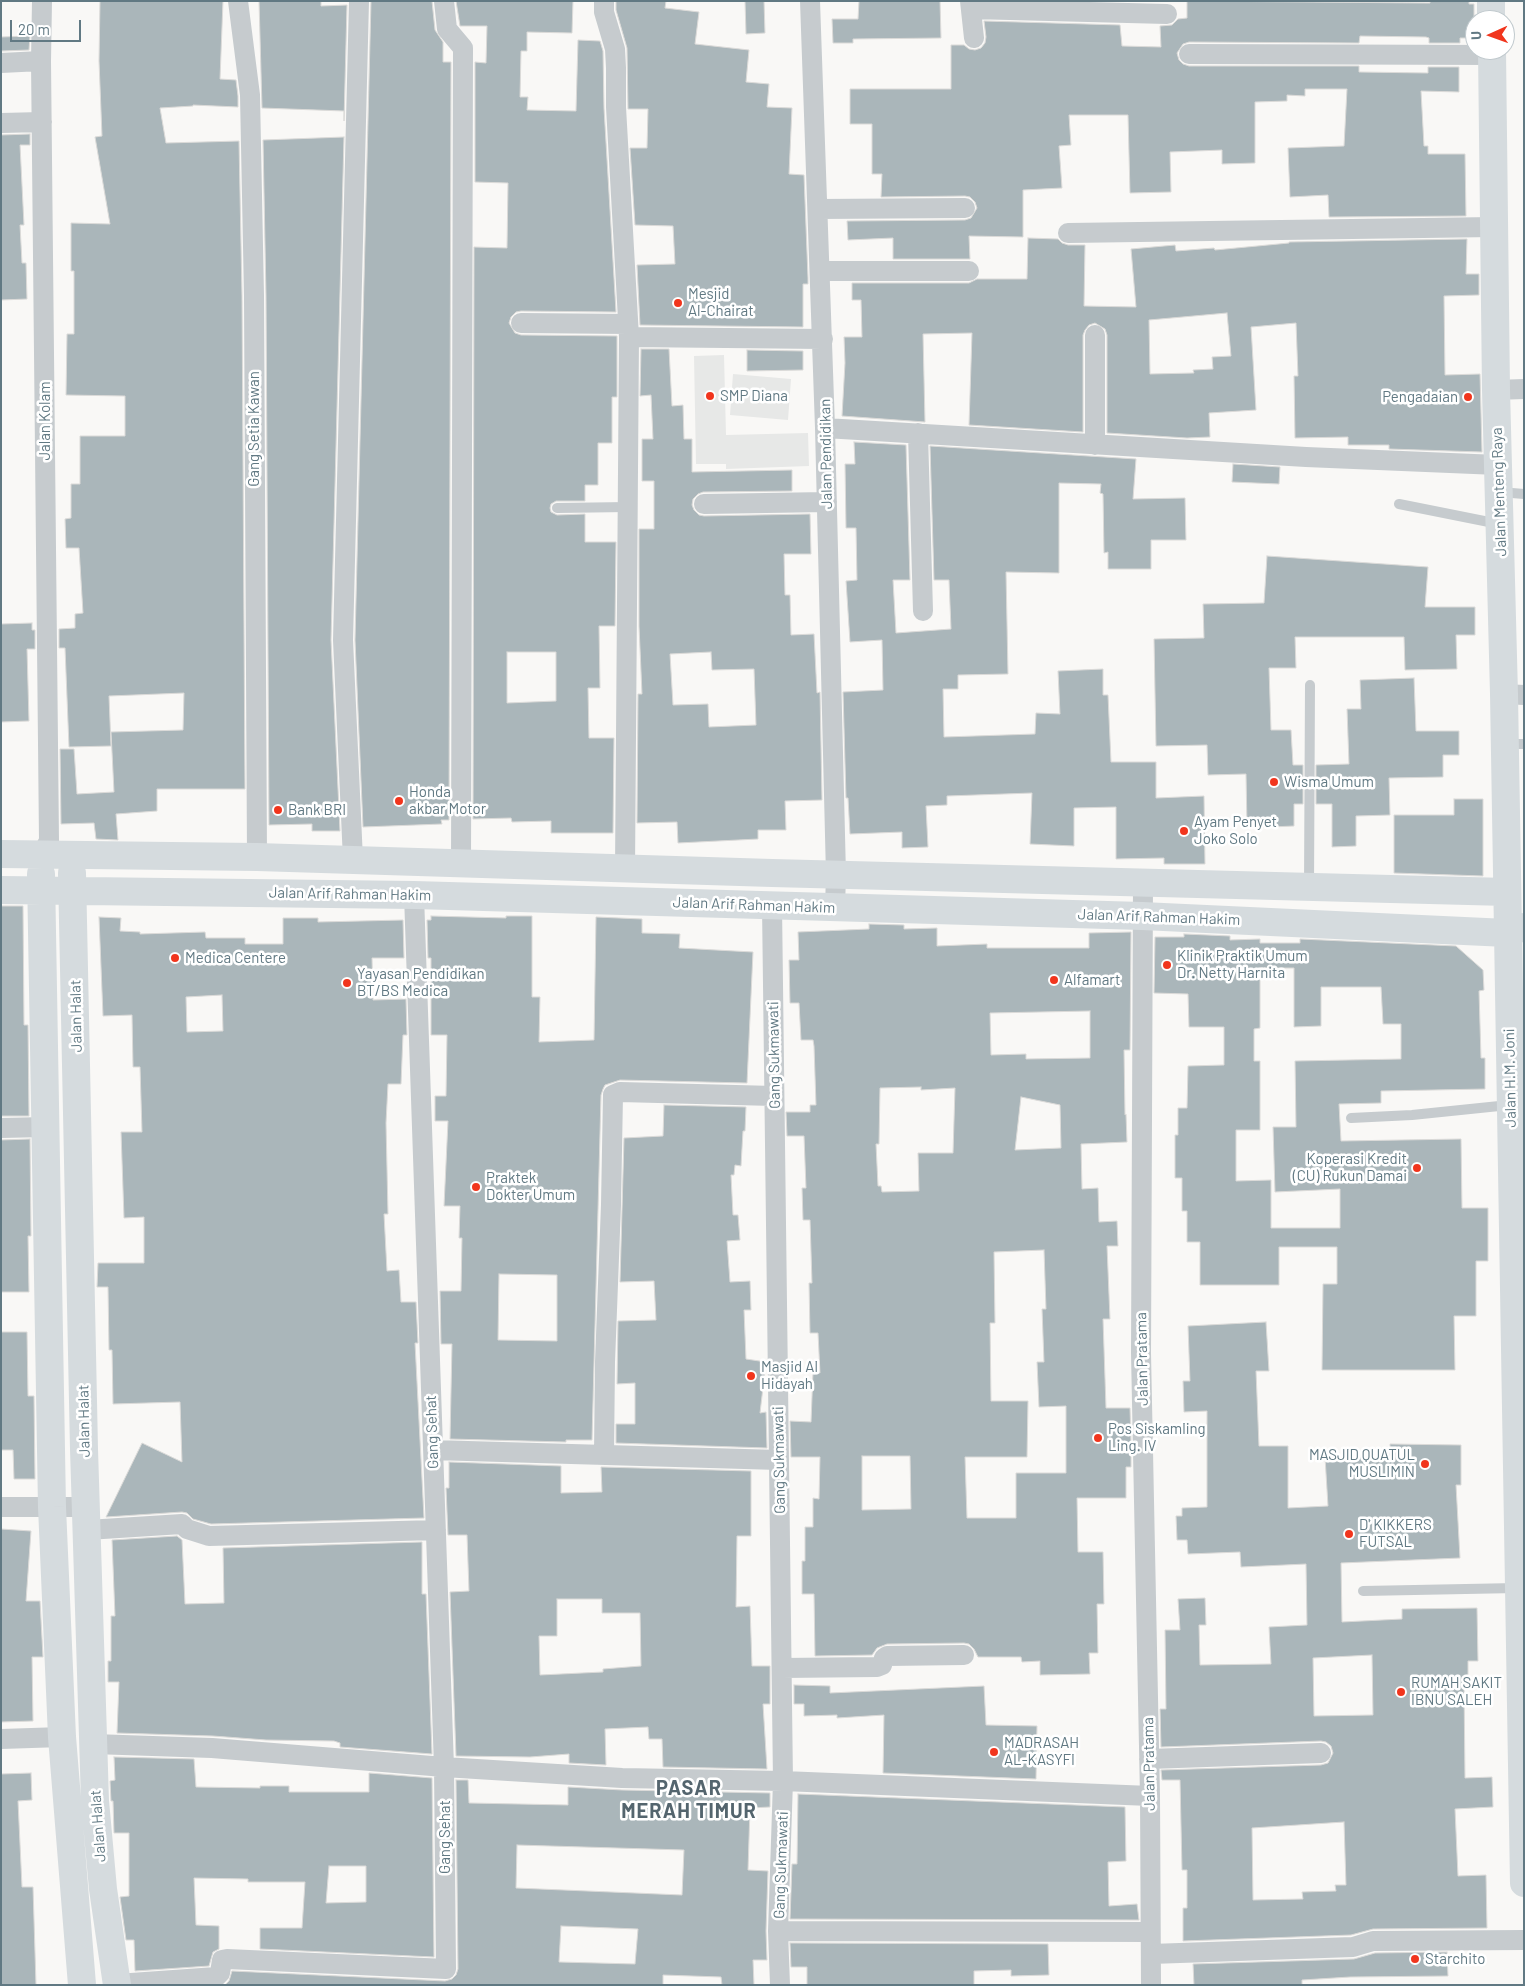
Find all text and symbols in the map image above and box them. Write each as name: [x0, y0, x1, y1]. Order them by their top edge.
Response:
scale bar: [12, 10, 84, 42]
north arrow: [1465, 10, 1515, 60]
text: 20 m: [18, 20, 50, 38]
text: U: [1467, 31, 1484, 40]
place label: Mesjid Al-Chairat: [688, 285, 754, 320]
marker: Mesjid Al-Chairat: [672, 297, 684, 309]
street label: Gang Setia Kawan: [245, 371, 263, 487]
street label: Jalan Kolam: [36, 381, 54, 461]
place label: SMP Diana: [720, 387, 788, 405]
place label: Pengadaian: [1382, 388, 1458, 406]
marker: SMP Diana: [704, 390, 716, 402]
marker: Pengadaian: [1462, 391, 1474, 403]
street label: Jalan Pendidikan: [816, 399, 836, 509]
street label: Jalan Menteng Raya: [1488, 427, 1510, 557]
place label: Wisma Umum: [1284, 773, 1374, 791]
marker: Wisma Umum: [1268, 776, 1280, 788]
place label: Honda akbar Motor: [409, 783, 486, 818]
marker: Honda akbar Motor: [393, 795, 405, 807]
place label: Bank BRI: [288, 801, 346, 819]
marker: Bank BRI: [272, 804, 284, 816]
place label: Ayam Penyet Joko Solo: [1194, 813, 1277, 848]
marker: Ayam Penyet Joko Solo: [1178, 825, 1190, 837]
street label: Jalan Arif Rahman Hakim: [269, 884, 431, 904]
street label: Jalan Arif Rahman Hakim: [672, 893, 836, 917]
street label: Jalan Arif Rahman Hakim: [1077, 905, 1241, 929]
place label: Klinik Praktik Umum Dr. Netty Harnita: [1177, 947, 1308, 982]
place label: Medica Centere: [185, 949, 286, 967]
marker: Medica Centere: [169, 952, 181, 964]
marker: Klinik Praktik Umum Dr. Netty Harnita: [1161, 959, 1173, 971]
place label: Yayasan Pendidikan BT/BS Medica: [357, 965, 485, 1000]
place label: Alfamart: [1064, 971, 1120, 989]
marker: Alfamart: [1048, 974, 1060, 986]
marker: Yayasan Pendidikan BT/BS Medica: [341, 977, 353, 989]
street label: Jalan Halat: [66, 980, 86, 1052]
street label: Gang Sukmawati: [764, 1001, 784, 1109]
street label: Jalan H.M. Joni: [1500, 1028, 1520, 1128]
place label: Koperasi Kredit (CU) Rukun Damai: [1293, 1150, 1407, 1185]
marker: Koperasi Kredit (CU) Rukun Damai: [1411, 1162, 1423, 1174]
place label: Praktek Dokter Umum: [486, 1169, 575, 1204]
marker: Praktek Dokter Umum: [470, 1181, 482, 1193]
street label: Jalan Pratama: [1132, 1312, 1152, 1406]
place label: Masjid Al Hidayah: [761, 1358, 818, 1393]
marker: Masjid Al Hidayah: [745, 1370, 757, 1382]
street label: Jalan Halat: [74, 1385, 94, 1457]
street label: Gang Sehat: [422, 1395, 442, 1469]
street label: Gang Sukmawati: [769, 1406, 789, 1514]
place label: Pos Siskamling Ling. IV: [1108, 1420, 1206, 1455]
marker: Pos Siskamling Ling. IV: [1092, 1432, 1104, 1444]
place label: MASJID QUATUL MUSLIMIN: [1309, 1446, 1415, 1481]
marker: MASJID QUATUL MUSLIMIN: [1419, 1458, 1431, 1470]
place label: D' KIKKERS FUTSAL: [1359, 1516, 1432, 1551]
marker: D' KIKKERS FUTSAL: [1343, 1528, 1355, 1540]
place label: RUMAH SAKIT IBNU SALEH: [1411, 1674, 1502, 1709]
marker: RUMAH SAKIT IBNU SALEH: [1395, 1686, 1407, 1698]
street label: Jalan Pratama: [1139, 1717, 1159, 1811]
place label: MADRASAH AL-KASYFI: [1004, 1734, 1079, 1769]
marker: MADRASAH AL-KASYFI: [988, 1746, 1000, 1758]
district label: PASAR MERAH TIMUR: [620, 1776, 758, 1823]
street label: Jalan Halat: [86, 1789, 110, 1863]
street label: Gang Sehat: [436, 1800, 454, 1874]
street label: Gang Sukmawati: [770, 1811, 792, 1919]
place label: Starchito: [1425, 1950, 1485, 1968]
marker: Starchito: [1409, 1953, 1421, 1965]

